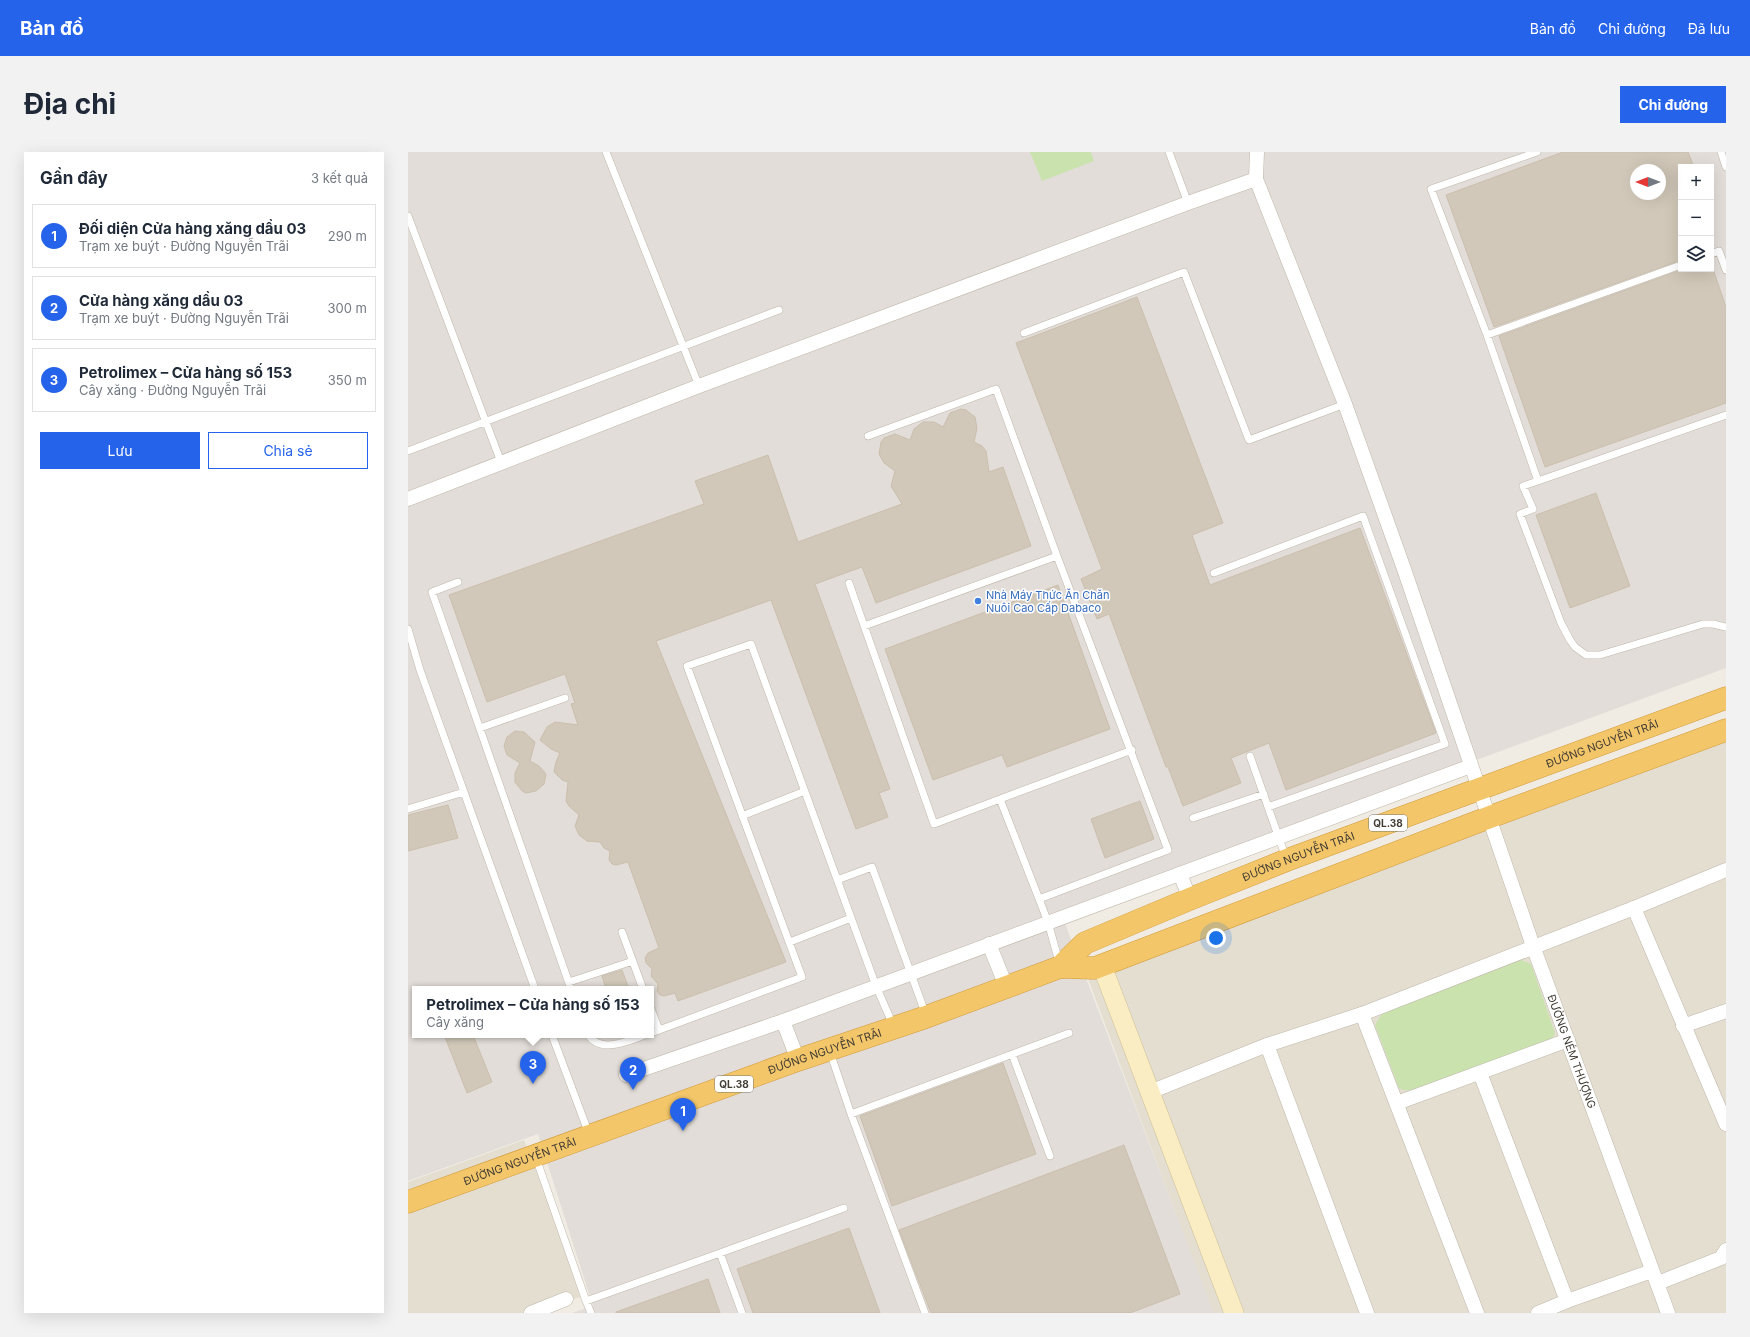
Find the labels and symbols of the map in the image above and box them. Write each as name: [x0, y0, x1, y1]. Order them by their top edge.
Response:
north arrow: [1630, 164, 1666, 200]
place label: Nhà Máy Thức Ăn Chăn Nuôi Cao Cấp Dabaco: [986, 588, 1110, 615]
marker: Nhà Máy Thức Ăn Chăn Nuôi Cao Cấp Dabaco: [973, 596, 983, 606]
street label: ĐƯỜNG NGUYỄN TRÃI: [1544, 717, 1660, 771]
road number: QL.38: [1369, 815, 1407, 831]
street label: ĐƯỜNG NGUYỄN TRÃI: [1240, 829, 1356, 884]
your location: [1206, 928, 1226, 948]
street label: ĐƯỜNG NÉM THƯỢNG: [1544, 992, 1599, 1110]
street label: ĐƯỜNG NGUYỄN TRÃI: [766, 1026, 883, 1077]
pin: 3: [520, 1051, 546, 1084]
pin: 2: [620, 1057, 646, 1090]
road number: QL.38: [715, 1076, 753, 1092]
pin: 1: [670, 1098, 696, 1131]
street label: ĐƯỜNG NGUYỄN TRÃI: [461, 1134, 578, 1188]

